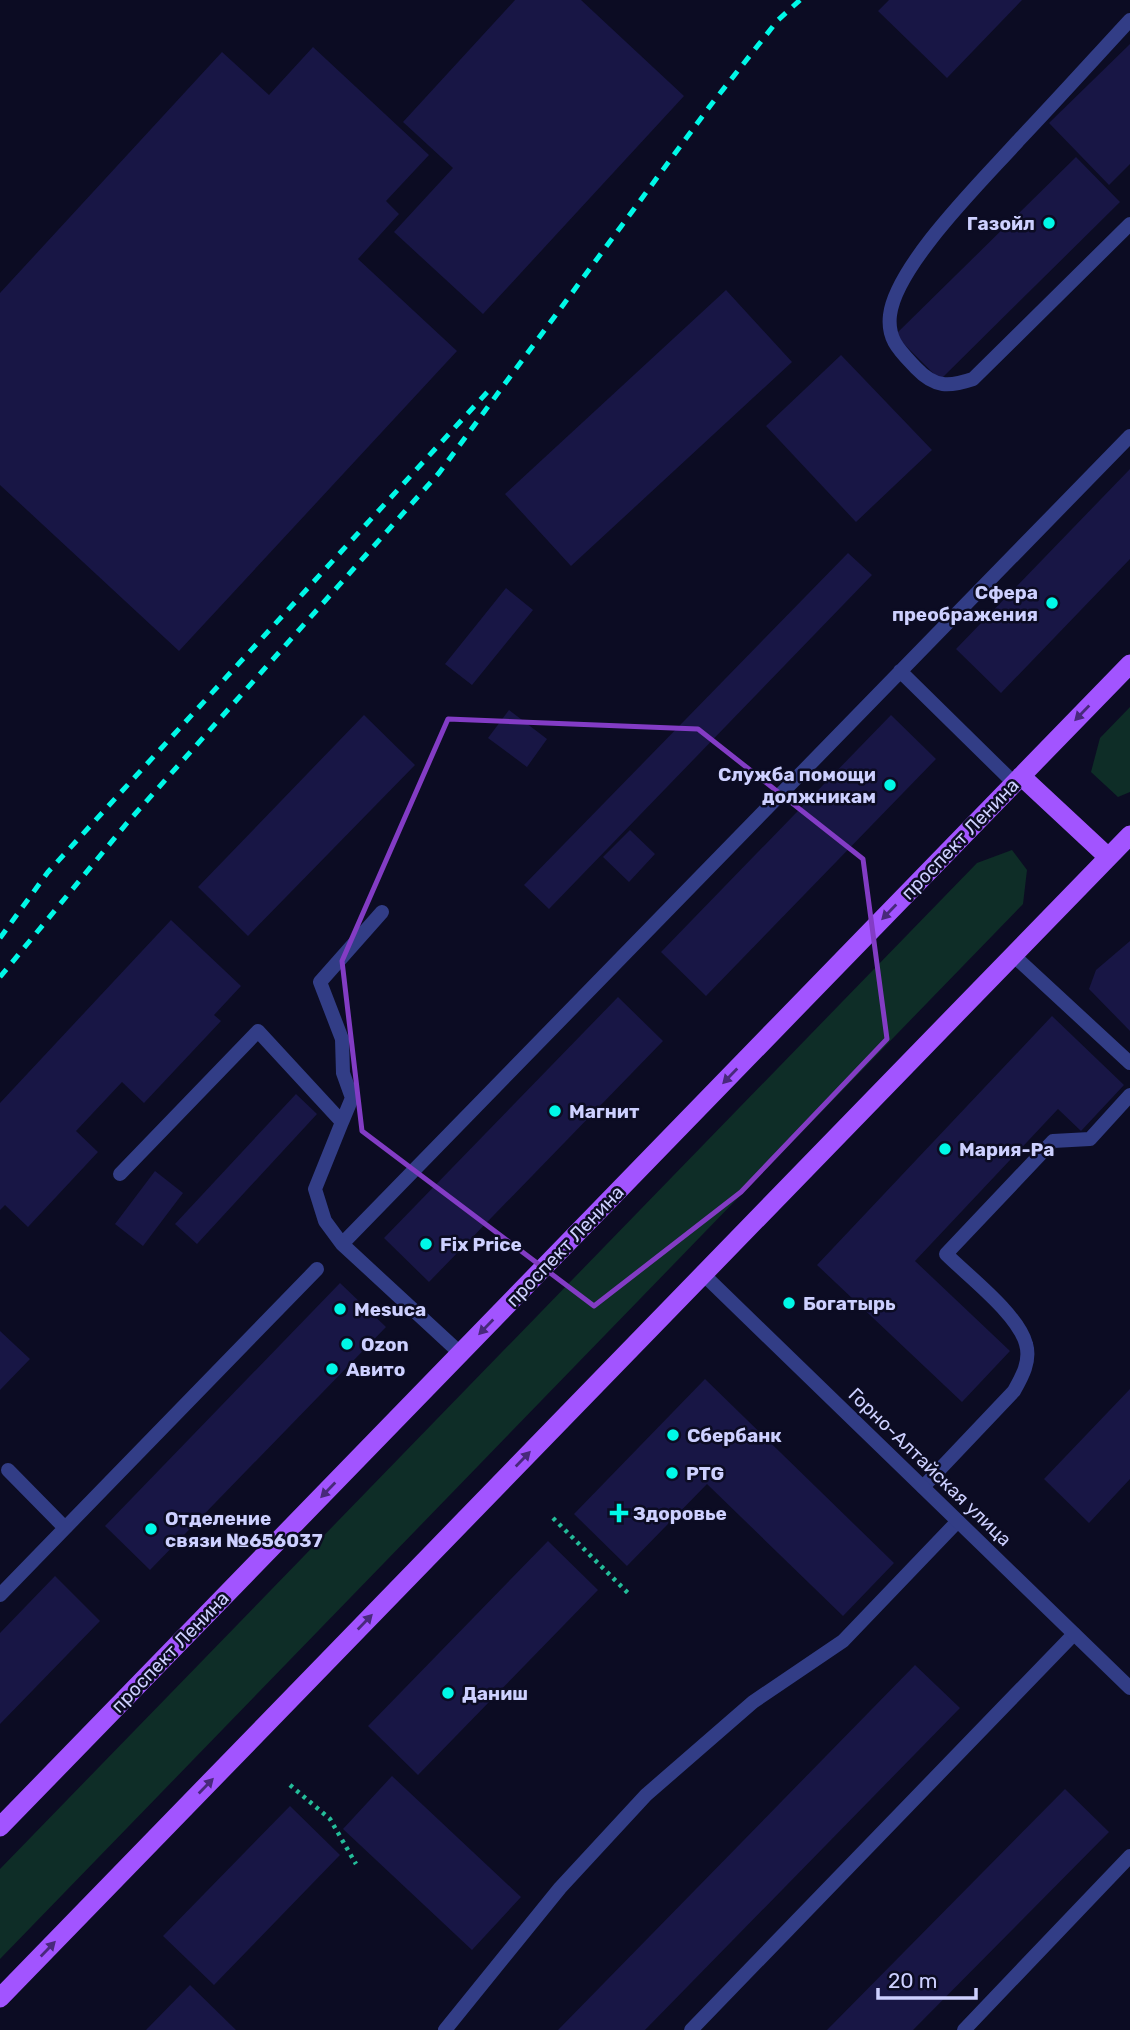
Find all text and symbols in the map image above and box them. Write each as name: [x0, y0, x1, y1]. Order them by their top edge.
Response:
place label: Газойл: [967, 212, 1035, 235]
marker: Газойл: [1041, 215, 1057, 231]
place label: Сфера преображения: [892, 581, 1038, 626]
marker: Сфера преображения: [1044, 595, 1060, 611]
one-way arrow: [1075, 704, 1091, 721]
place label: Служба помощи должникам: [718, 763, 876, 808]
street label: проспект Ленина: [896, 774, 1024, 904]
marker: Служба помощи должникам: [882, 777, 898, 793]
one-way arrow: [880, 904, 897, 921]
one-way arrow: [723, 1067, 739, 1084]
place label: Магнит: [569, 1100, 640, 1123]
marker: Магнит: [547, 1103, 563, 1119]
place label: Мария-Ра: [959, 1138, 1055, 1161]
marker: Мария-Ра: [937, 1141, 953, 1157]
street label: проспект Ленина: [501, 1181, 629, 1311]
place label: Fix Price: [440, 1233, 522, 1256]
marker: Fix Price: [418, 1236, 434, 1252]
place label: Богатырь: [803, 1292, 896, 1315]
marker: Богатырь: [781, 1295, 797, 1311]
place label: Mesuca: [354, 1298, 426, 1321]
marker: Mesuca: [332, 1301, 348, 1317]
one-way arrow: [479, 1318, 495, 1335]
place label: Ozon: [361, 1333, 409, 1356]
marker: Ozon: [339, 1336, 355, 1352]
place label: Авито: [346, 1358, 405, 1381]
marker: Авито: [324, 1361, 340, 1377]
street label: Горно-Алтайская улица: [844, 1383, 1016, 1551]
place label: Сбербанк: [687, 1424, 782, 1447]
marker: Сбербанк: [665, 1427, 681, 1443]
one-way arrow: [515, 1451, 532, 1468]
place label: PTG: [686, 1462, 724, 1485]
marker: PTG: [664, 1465, 680, 1481]
one-way arrow: [320, 1481, 336, 1498]
place label: Здоровье: [633, 1502, 727, 1525]
marker: Здоровье: [611, 1505, 627, 1521]
place label: Отделение связи №656037: [165, 1507, 323, 1552]
marker: Отделение связи №656037: [143, 1521, 159, 1537]
street label: проспект Ленина: [106, 1587, 234, 1717]
one-way arrow: [356, 1614, 373, 1631]
place label: Даниш: [462, 1682, 528, 1705]
marker: Даниш: [440, 1685, 456, 1701]
one-way arrow: [198, 1777, 215, 1794]
one-way arrow: [39, 1940, 56, 1957]
scale bar: [878, 1956, 976, 2000]
text: 20 m: [888, 1968, 937, 1993]

